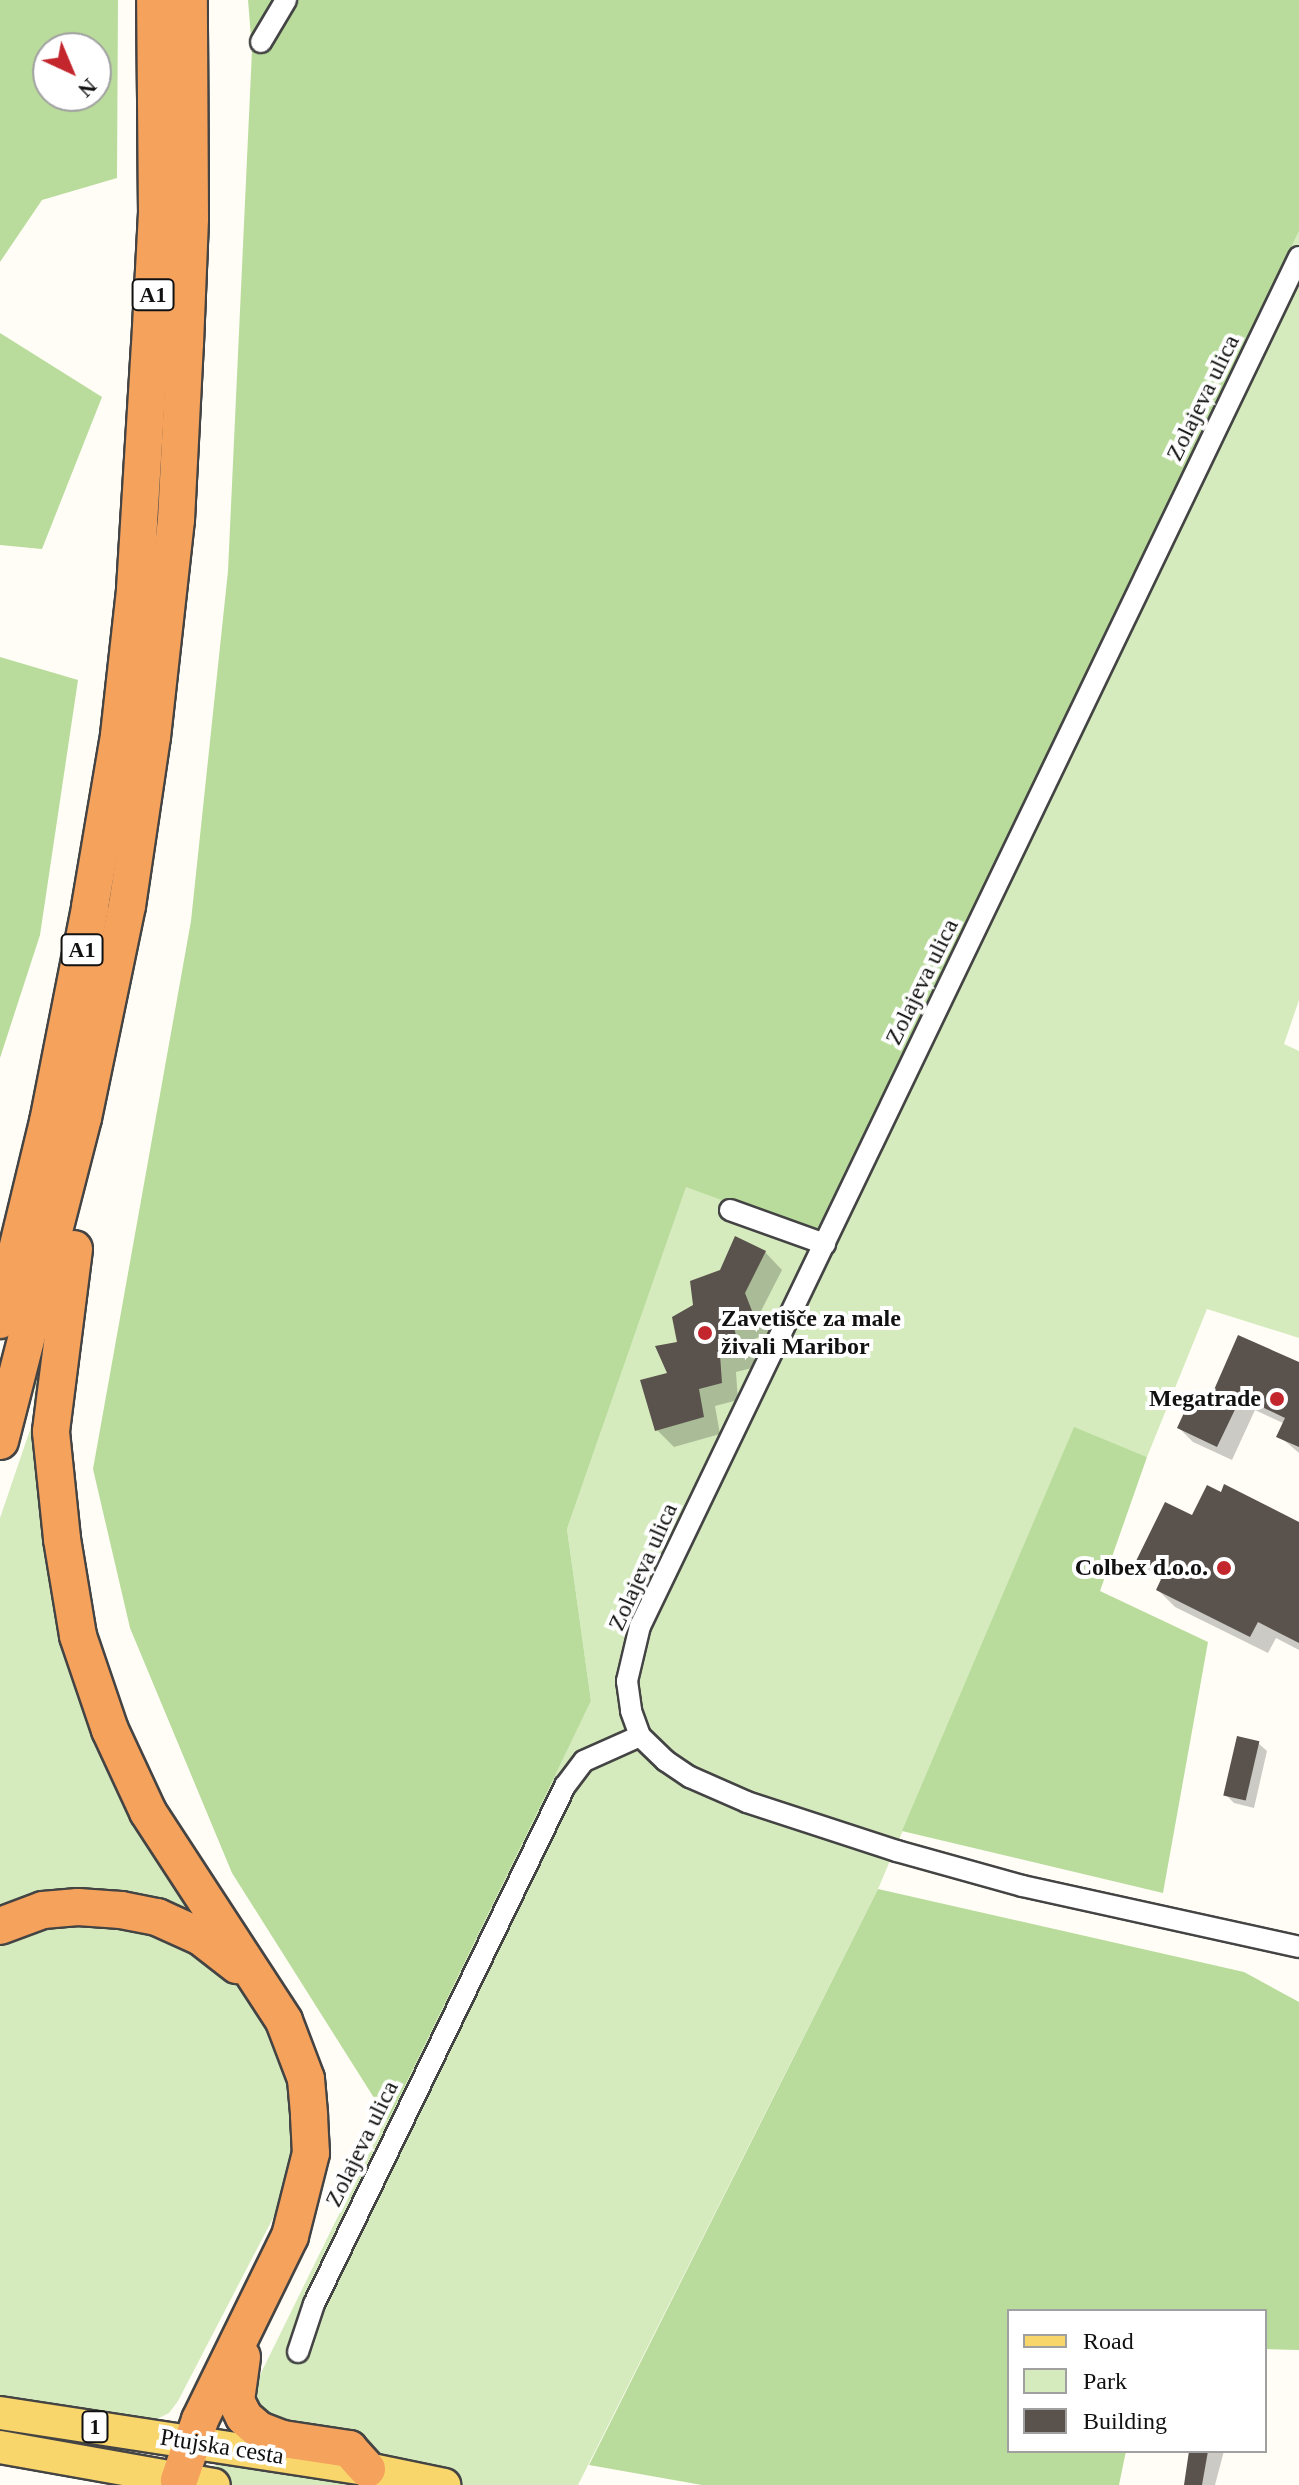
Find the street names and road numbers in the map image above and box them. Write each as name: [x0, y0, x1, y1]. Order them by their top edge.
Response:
road number: A1: [131, 277, 175, 313]
street label: Zolajeva ulica: [1160, 330, 1246, 466]
street label: Zolajeva ulica: [879, 914, 965, 1050]
road number: A1: [60, 932, 104, 968]
street label: Zolajeva ulica: [602, 1499, 684, 1635]
street label: Zolajeva ulica: [319, 2076, 405, 2212]
road number: 1: [81, 2409, 109, 2445]
street label: Ptujska cesta: [158, 2423, 286, 2471]

